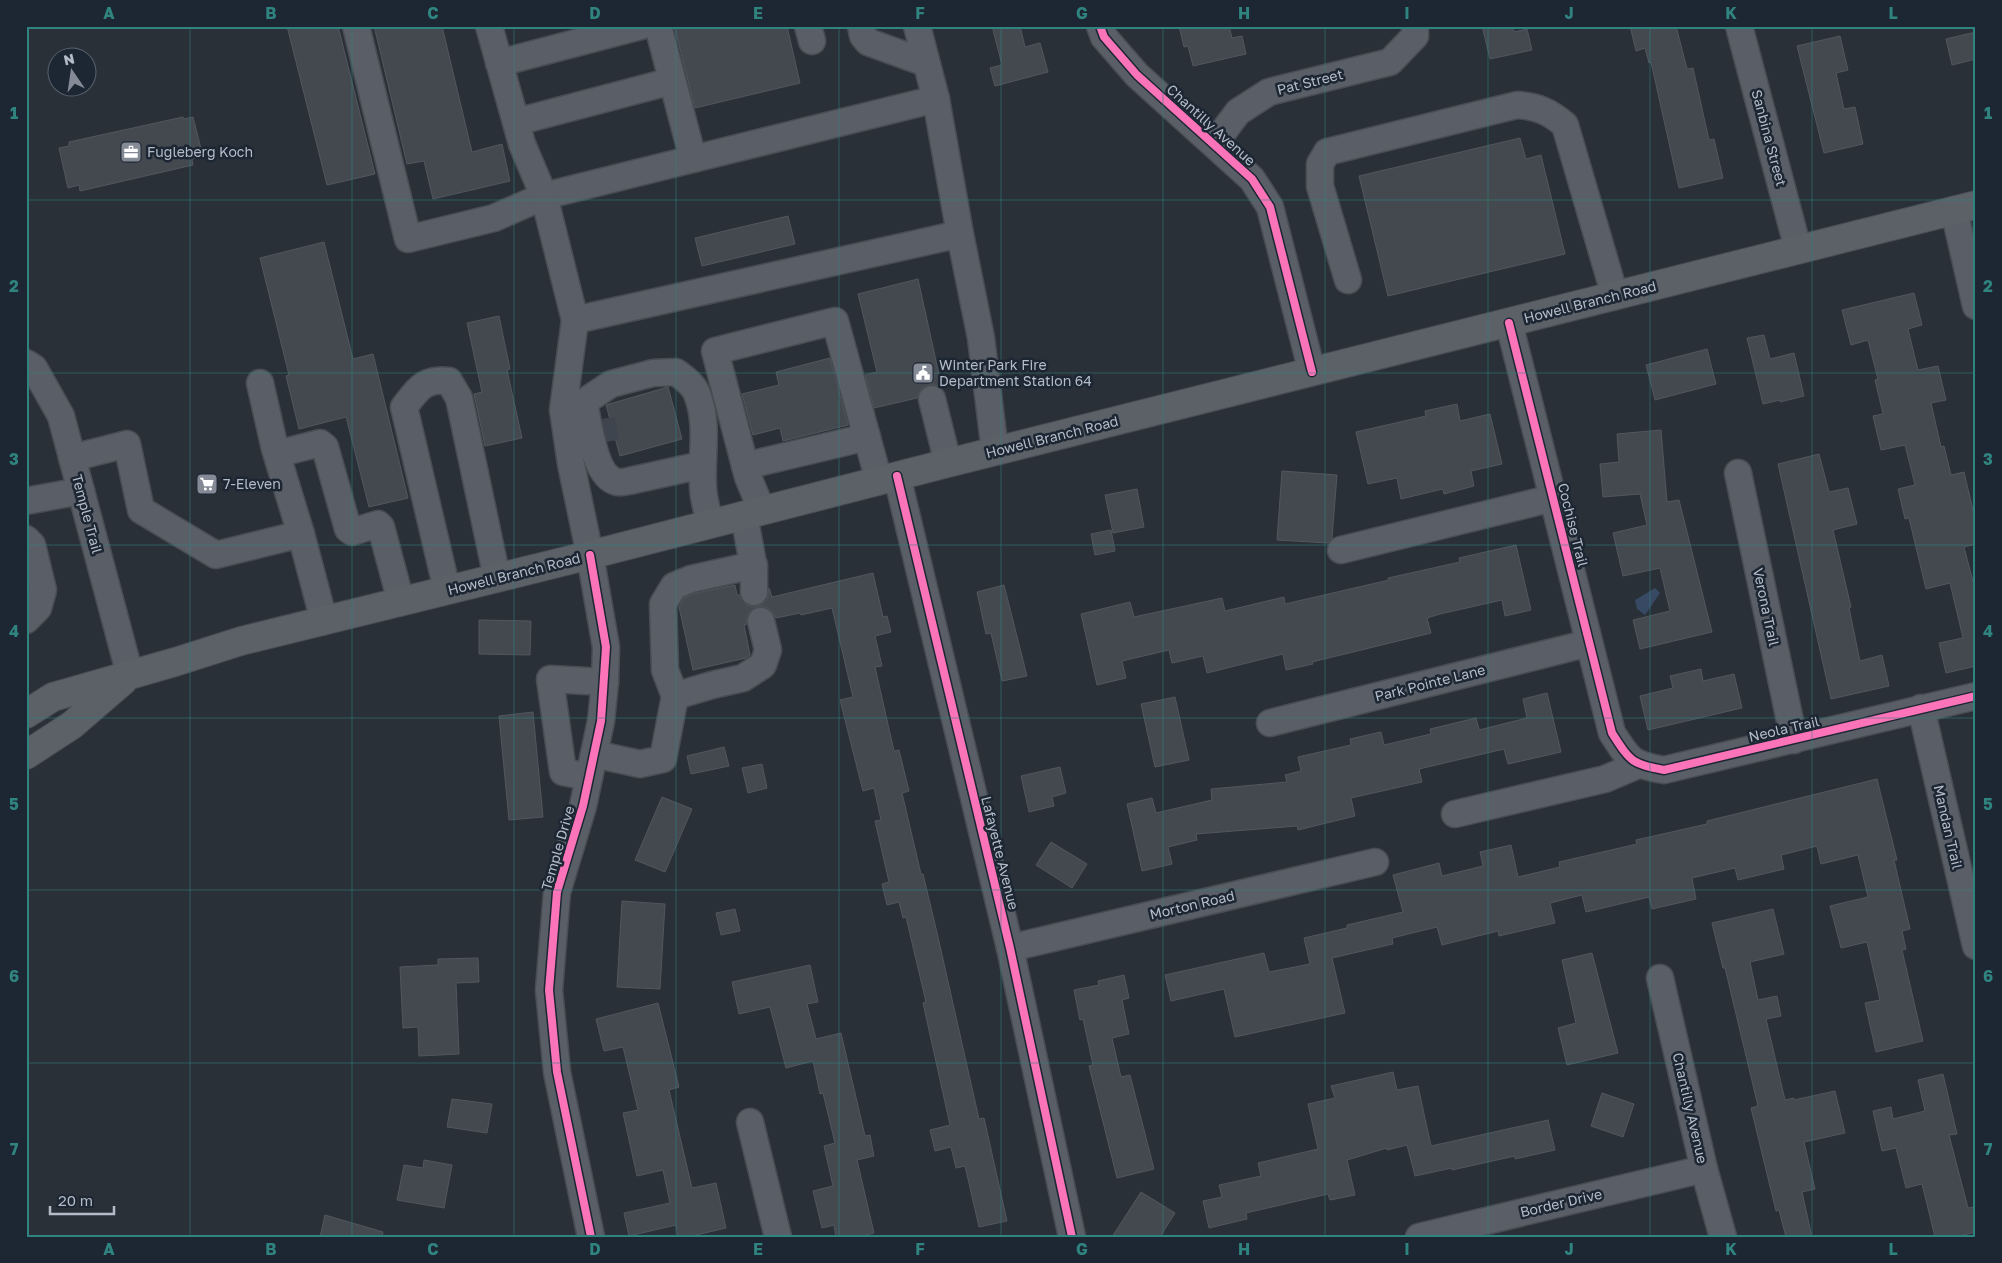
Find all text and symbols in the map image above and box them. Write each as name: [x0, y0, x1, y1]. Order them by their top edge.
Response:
text: A: [103, 3, 115, 23]
text: B: [265, 3, 277, 23]
text: C: [427, 3, 439, 23]
text: D: [589, 3, 601, 23]
text: E: [753, 3, 763, 23]
text: F: [915, 3, 925, 23]
text: G: [1076, 3, 1088, 23]
text: H: [1238, 3, 1250, 23]
text: I: [1404, 3, 1410, 23]
text: J: [1564, 3, 1574, 23]
text: K: [1725, 3, 1737, 23]
text: L: [1888, 3, 1898, 23]
north arrow: [48, 48, 98, 98]
text: N: [62, 49, 76, 68]
street label: Pat Street: [1275, 65, 1345, 98]
street label: Chantilly Avenue: [1164, 80, 1259, 169]
street label: Sanbina Street: [1748, 88, 1791, 188]
text: 1: [10, 103, 18, 123]
text: 1: [1984, 103, 1992, 123]
office icon: Fugleberg Koch: [119, 140, 143, 164]
place label: Fugleberg Koch: [147, 143, 253, 160]
text: 2: [9, 276, 19, 296]
text: 2: [1983, 276, 1993, 296]
street label: Howell Branch Road: [1522, 277, 1658, 326]
place label: Winter Park Fire Department Station 64: [939, 356, 1092, 389]
public building icon: Winter Park Fire Department Station 64: [911, 361, 935, 385]
street label: Howell Branch Road: [984, 412, 1120, 461]
text: 3: [9, 449, 19, 469]
text: 3: [1983, 449, 1993, 469]
street label: Temple Trail: [69, 472, 106, 555]
supermarket icon: 7-Eleven: [195, 472, 219, 496]
place label: 7-Eleven: [223, 475, 281, 492]
street label: Cochise Trail: [1555, 481, 1592, 569]
street label: Howell Branch Road: [446, 549, 582, 598]
street label: Verona Trail: [1750, 566, 1783, 647]
text: 4: [9, 621, 19, 641]
text: 4: [1983, 621, 1993, 641]
street label: Park Pointe Lane: [1373, 661, 1487, 704]
street label: Neola Trail: [1747, 712, 1821, 745]
street label: Mandan Trail: [1931, 783, 1966, 871]
text: 5: [9, 794, 19, 814]
street label: Lafayette Avenue: [978, 794, 1023, 911]
text: 5: [1983, 794, 1993, 814]
street label: Temple Drive: [537, 804, 578, 892]
street label: Morton Road: [1148, 886, 1236, 923]
text: 6: [9, 966, 19, 986]
text: 6: [1983, 966, 1993, 986]
street label: Chantilly Avenue: [1669, 1051, 1712, 1165]
text: 7: [10, 1139, 19, 1159]
text: 7: [1984, 1139, 1993, 1159]
scale bar: [50, 1183, 114, 1215]
street label: Border Drive: [1518, 1185, 1603, 1220]
text: 20 m: [58, 1191, 93, 1209]
text: A: [103, 1239, 115, 1259]
text: B: [265, 1239, 277, 1259]
text: C: [427, 1239, 439, 1259]
text: D: [589, 1239, 601, 1259]
text: E: [753, 1239, 763, 1259]
text: F: [915, 1239, 925, 1259]
text: G: [1076, 1239, 1088, 1259]
text: H: [1238, 1239, 1250, 1259]
text: I: [1404, 1239, 1410, 1259]
text: J: [1564, 1239, 1574, 1259]
text: K: [1725, 1239, 1737, 1259]
text: L: [1888, 1239, 1898, 1259]

